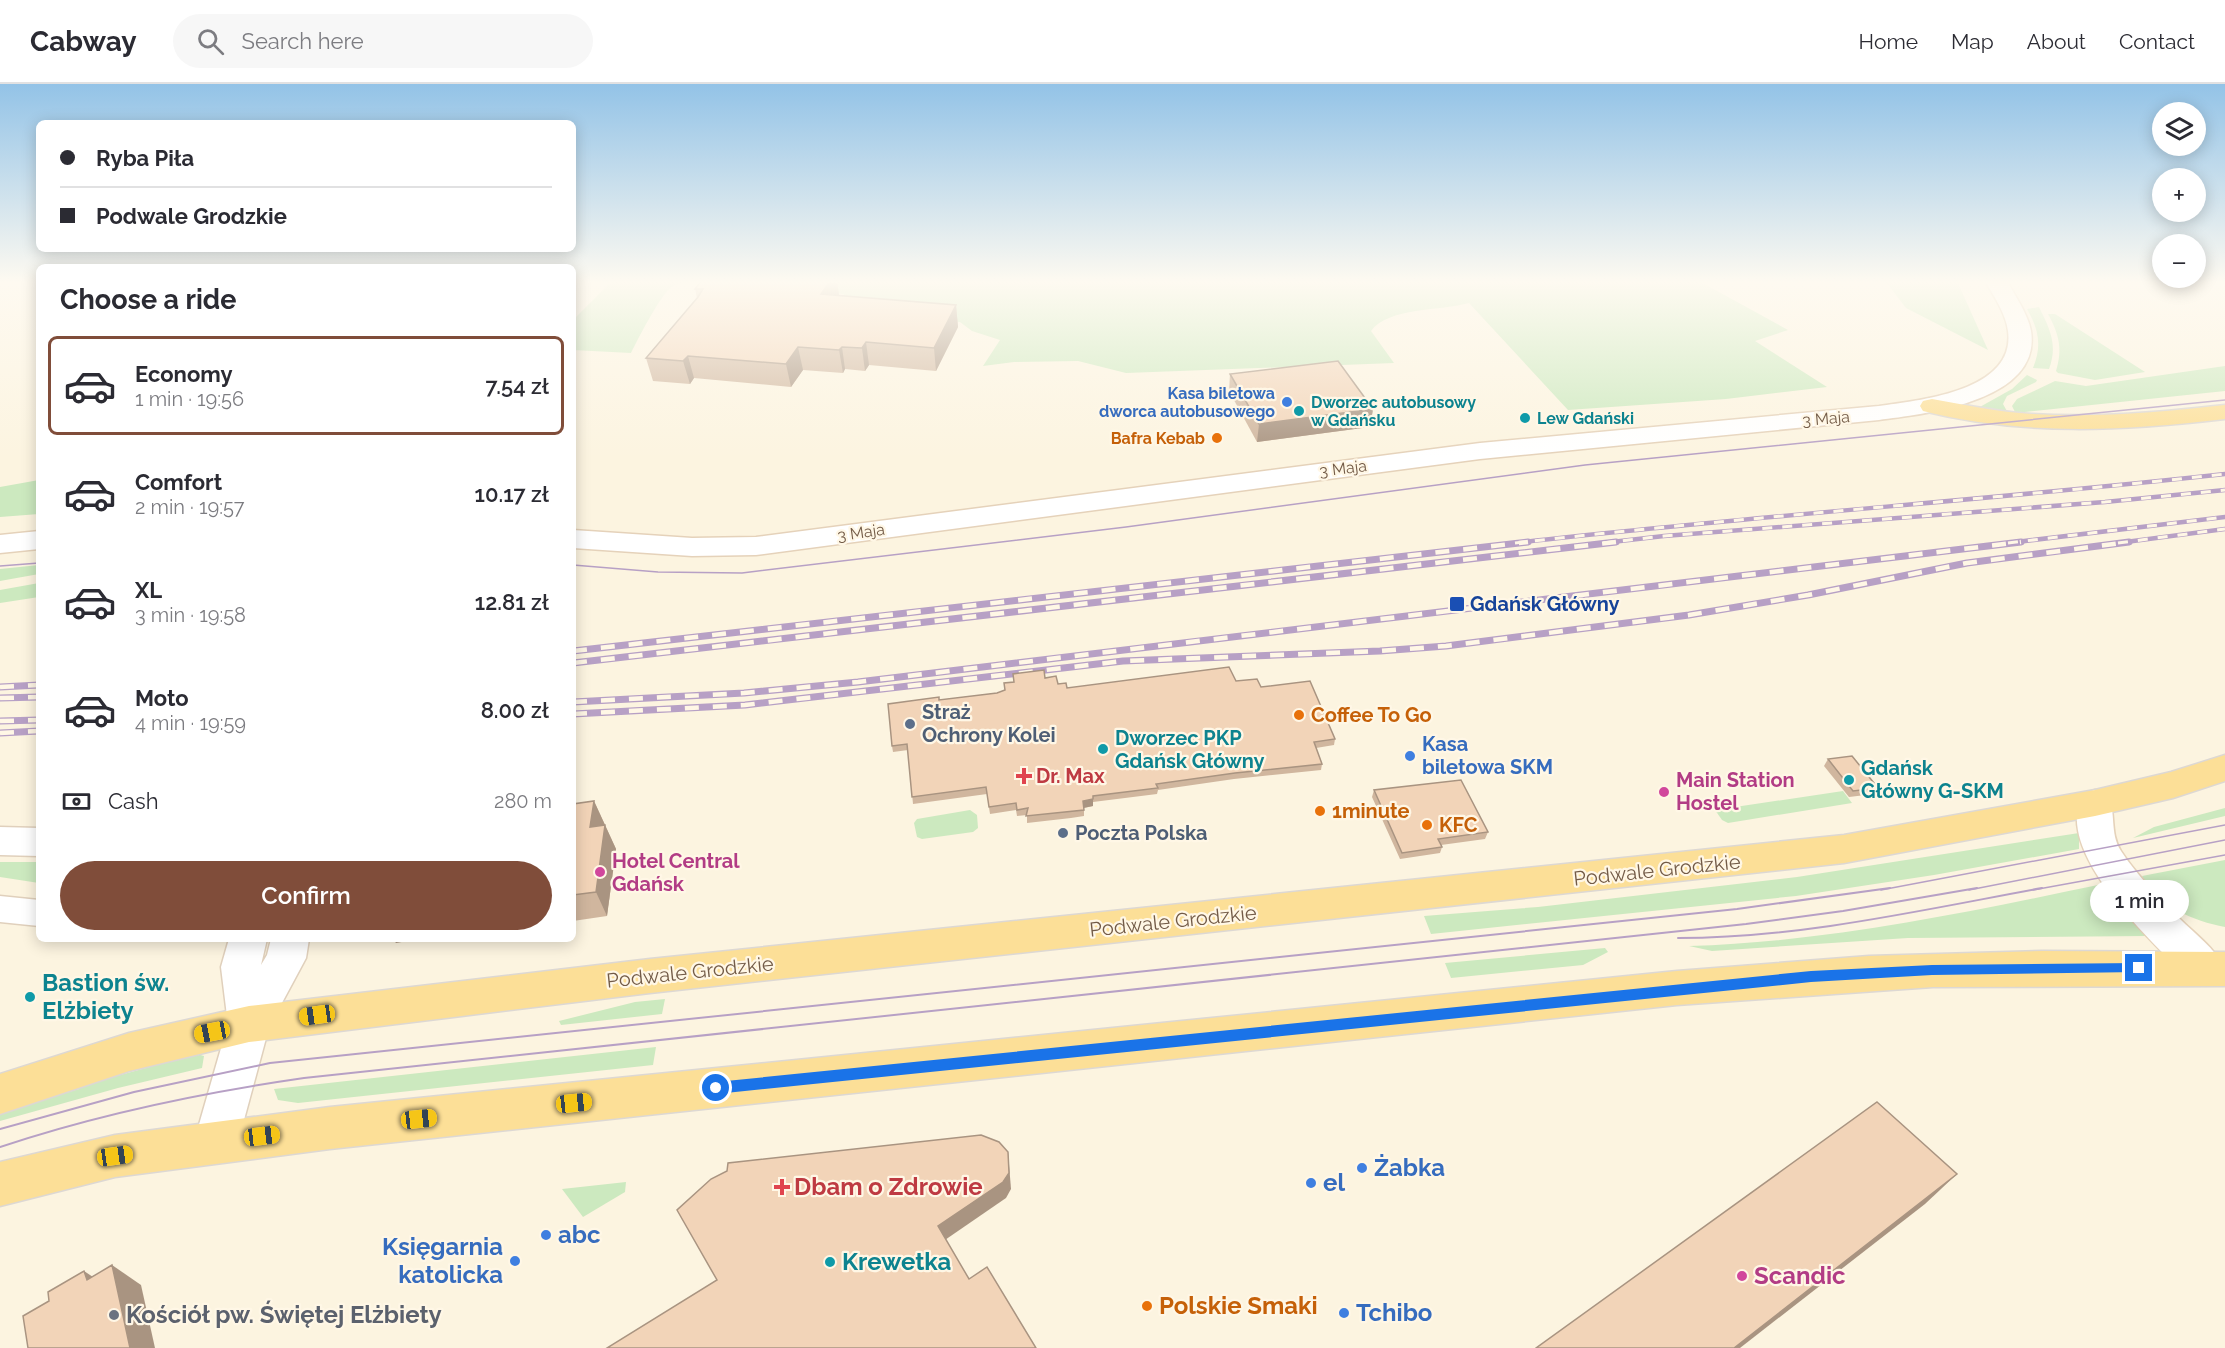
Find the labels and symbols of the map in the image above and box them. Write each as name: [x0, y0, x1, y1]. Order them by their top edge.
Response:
place label: Kasa biletowa dworca autobusowego: [1099, 384, 1275, 421]
place label: Dworzec autobusowy w Gdańsku: [1311, 393, 1476, 430]
marker: Kasa biletowa dworca autobusowego: [1280, 395, 1294, 409]
marker: Dworzec autobusowy w Gdańsku: [1292, 404, 1306, 418]
street label: 3 Maja: [1801, 407, 1851, 430]
place label: Lew Gdański: [1537, 409, 1634, 428]
marker: Lew Gdański: [1518, 411, 1532, 425]
place label: Bafra Kebab: [1111, 429, 1205, 448]
marker: Bafra Kebab: [1210, 431, 1224, 445]
street label: 3 Maja: [1318, 456, 1368, 481]
street label: 3 Maja: [836, 520, 886, 545]
place label: Gdańsk Główny: [1470, 592, 1620, 616]
marker: Gdańsk Główny: [1448, 595, 1466, 613]
place label: Straż Ochrony Kolei: [922, 700, 1056, 747]
place label: Coffee To Go: [1311, 703, 1432, 727]
marker: Coffee To Go: [1292, 708, 1306, 722]
marker: Straż Ochrony Kolei: [903, 717, 917, 731]
place label: Dworzec PKP Gdańsk Główny: [1115, 726, 1265, 773]
place label: Kasa biletowa SKM: [1422, 732, 1553, 779]
marker: Dworzec PKP Gdańsk Główny: [1096, 742, 1110, 756]
marker: Kasa biletowa SKM: [1403, 749, 1417, 763]
place label: Gdańsk Główny G-SKM: [1861, 756, 2004, 803]
place label: Dr. Max: [1036, 764, 1105, 788]
place label: Main Station Hostel: [1676, 768, 1795, 815]
marker: Dr. Max: [1017, 769, 1031, 783]
marker: Gdańsk Główny G-SKM: [1842, 773, 1856, 787]
marker: Main Station Hostel: [1657, 785, 1671, 799]
place label: 1minute: [1332, 799, 1410, 823]
marker: 1minute: [1313, 804, 1327, 818]
place label: KFC: [1439, 813, 1478, 837]
marker: KFC: [1420, 818, 1434, 832]
place label: Poczta Polska: [1075, 821, 1208, 845]
marker: Poczta Polska: [1056, 826, 1070, 840]
place label: Hotel Central Gdańsk: [612, 849, 740, 896]
street label: Podwale Grodzkie: [1572, 849, 1742, 891]
marker: Hotel Central Gdańsk: [593, 865, 607, 879]
callout: 1 min: [2090, 881, 2188, 923]
street label: Podwale Grodzkie: [1088, 900, 1258, 942]
street label: Podwale Grodzkie: [605, 951, 775, 993]
route end: [2125, 954, 2152, 981]
place label: Bastion św. Elżbiety: [42, 968, 170, 1025]
marker: Bastion św. Elżbiety: [23, 990, 37, 1004]
car: [298, 1004, 336, 1026]
car: [193, 1020, 231, 1044]
route start: [702, 1074, 729, 1101]
car: [555, 1092, 593, 1114]
car: [400, 1108, 438, 1130]
car: [243, 1125, 281, 1147]
car: [96, 1145, 134, 1167]
place label: Żabka: [1374, 1153, 1445, 1182]
marker: Żabka: [1355, 1161, 1369, 1175]
place label: el: [1323, 1168, 1345, 1197]
place label: Dbam o Zdrowie: [794, 1172, 983, 1201]
marker: el: [1304, 1176, 1318, 1190]
marker: Dbam o Zdrowie: [775, 1180, 789, 1194]
place label: abc: [558, 1220, 601, 1249]
marker: abc: [539, 1228, 553, 1242]
place label: Księgarnia katolicka: [382, 1232, 503, 1289]
place label: Krewetka: [842, 1247, 952, 1276]
marker: Księgarnia katolicka: [508, 1254, 522, 1268]
marker: Krewetka: [823, 1255, 837, 1269]
place label: Scandic: [1754, 1261, 1846, 1290]
marker: Scandic: [1735, 1269, 1749, 1283]
place label: Polskie Smaki: [1159, 1291, 1318, 1320]
place label: Tchibo: [1356, 1298, 1432, 1327]
marker: Polskie Smaki: [1140, 1299, 1154, 1313]
place label: Kościół pw. Świętej Elżbiety: [126, 1300, 442, 1329]
marker: Tchibo: [1337, 1306, 1351, 1320]
marker: Kościół pw. Świętej Elżbiety: [107, 1308, 121, 1322]

